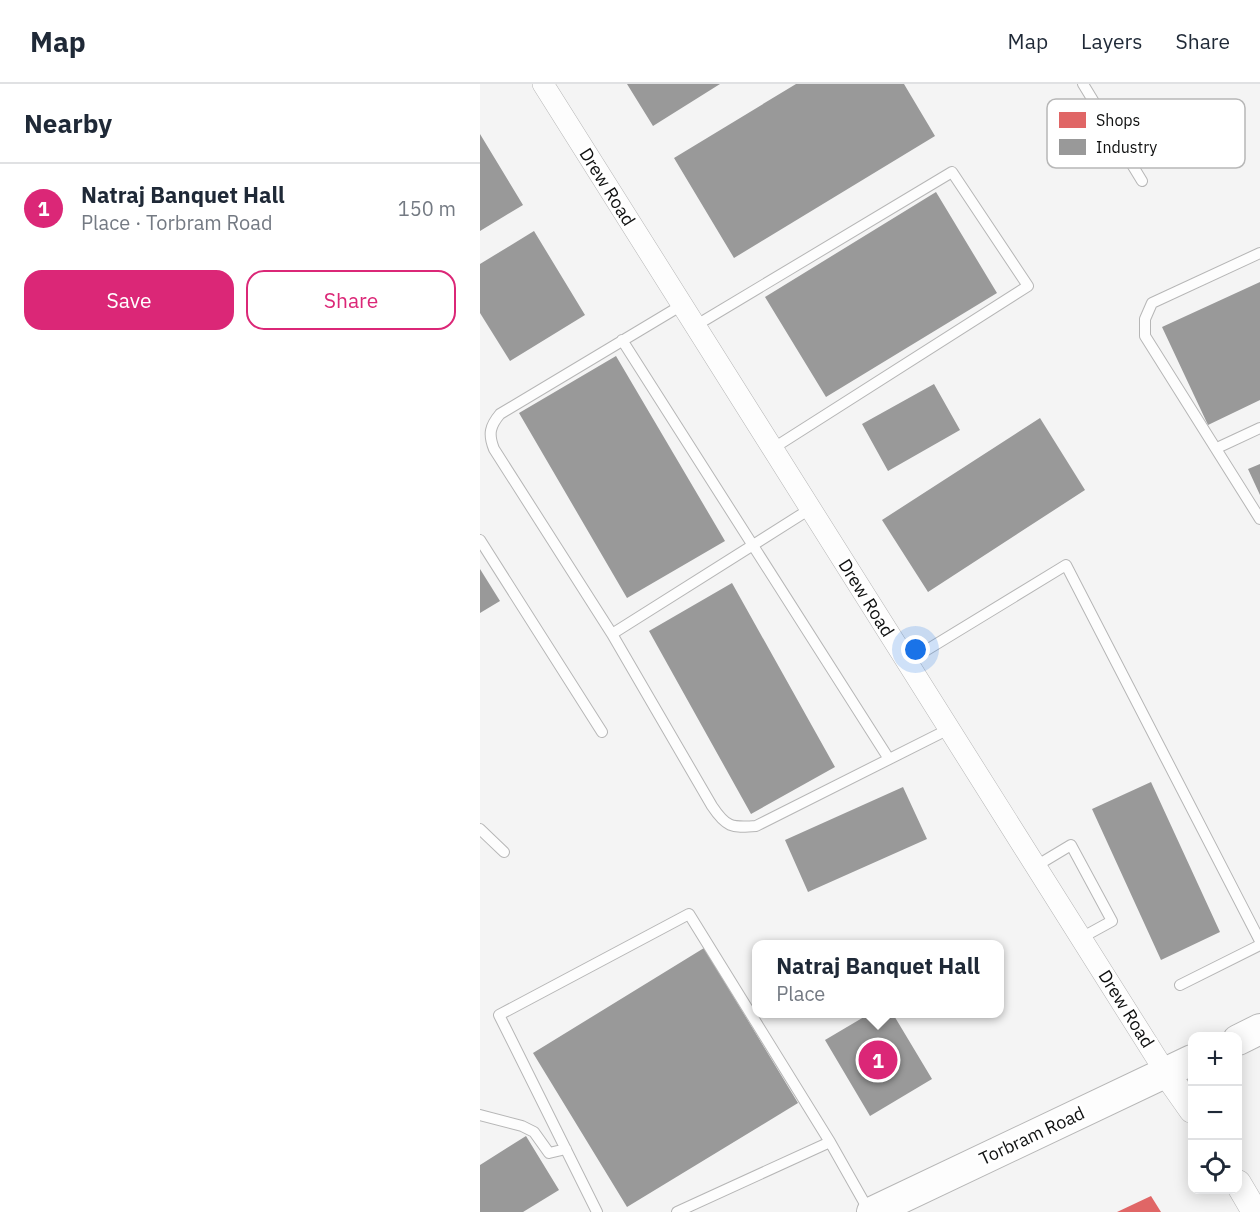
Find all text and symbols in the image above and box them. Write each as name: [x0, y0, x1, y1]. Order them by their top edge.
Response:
text: Map: [30, 23, 86, 60]
text: Map: [1008, 27, 1048, 55]
text: Layers: [1081, 27, 1143, 55]
text: Share: [1176, 27, 1230, 55]
legend: [1047, 99, 1245, 168]
text: Nearby: [24, 106, 112, 140]
text: Shops: [1096, 110, 1140, 130]
text: Industry: [1096, 137, 1157, 157]
street label: Drew Road: [574, 143, 640, 230]
text: Natraj Banquet Hall: [81, 180, 285, 209]
text: 1: [38, 195, 50, 222]
text: 150 m: [398, 195, 456, 222]
text: Place · Torbram Road: [81, 209, 273, 236]
button: Save: [24, 270, 234, 330]
button: Share: [246, 270, 456, 330]
street label: Drew Road: [833, 554, 899, 641]
your location: [901, 635, 930, 664]
popup: [752, 940, 1004, 1018]
text: Natraj Banquet Hall: [776, 951, 980, 980]
street label: Drew Road: [1093, 965, 1159, 1052]
text: Place: [776, 980, 825, 1007]
map controls: [1188, 1032, 1242, 1194]
button: +: [1188, 1032, 1242, 1086]
pin: 1: [858, 1038, 898, 1082]
button: −: [1188, 1086, 1242, 1140]
street label: Torbram Road: [975, 1101, 1088, 1170]
button: locate: [1188, 1140, 1242, 1194]

